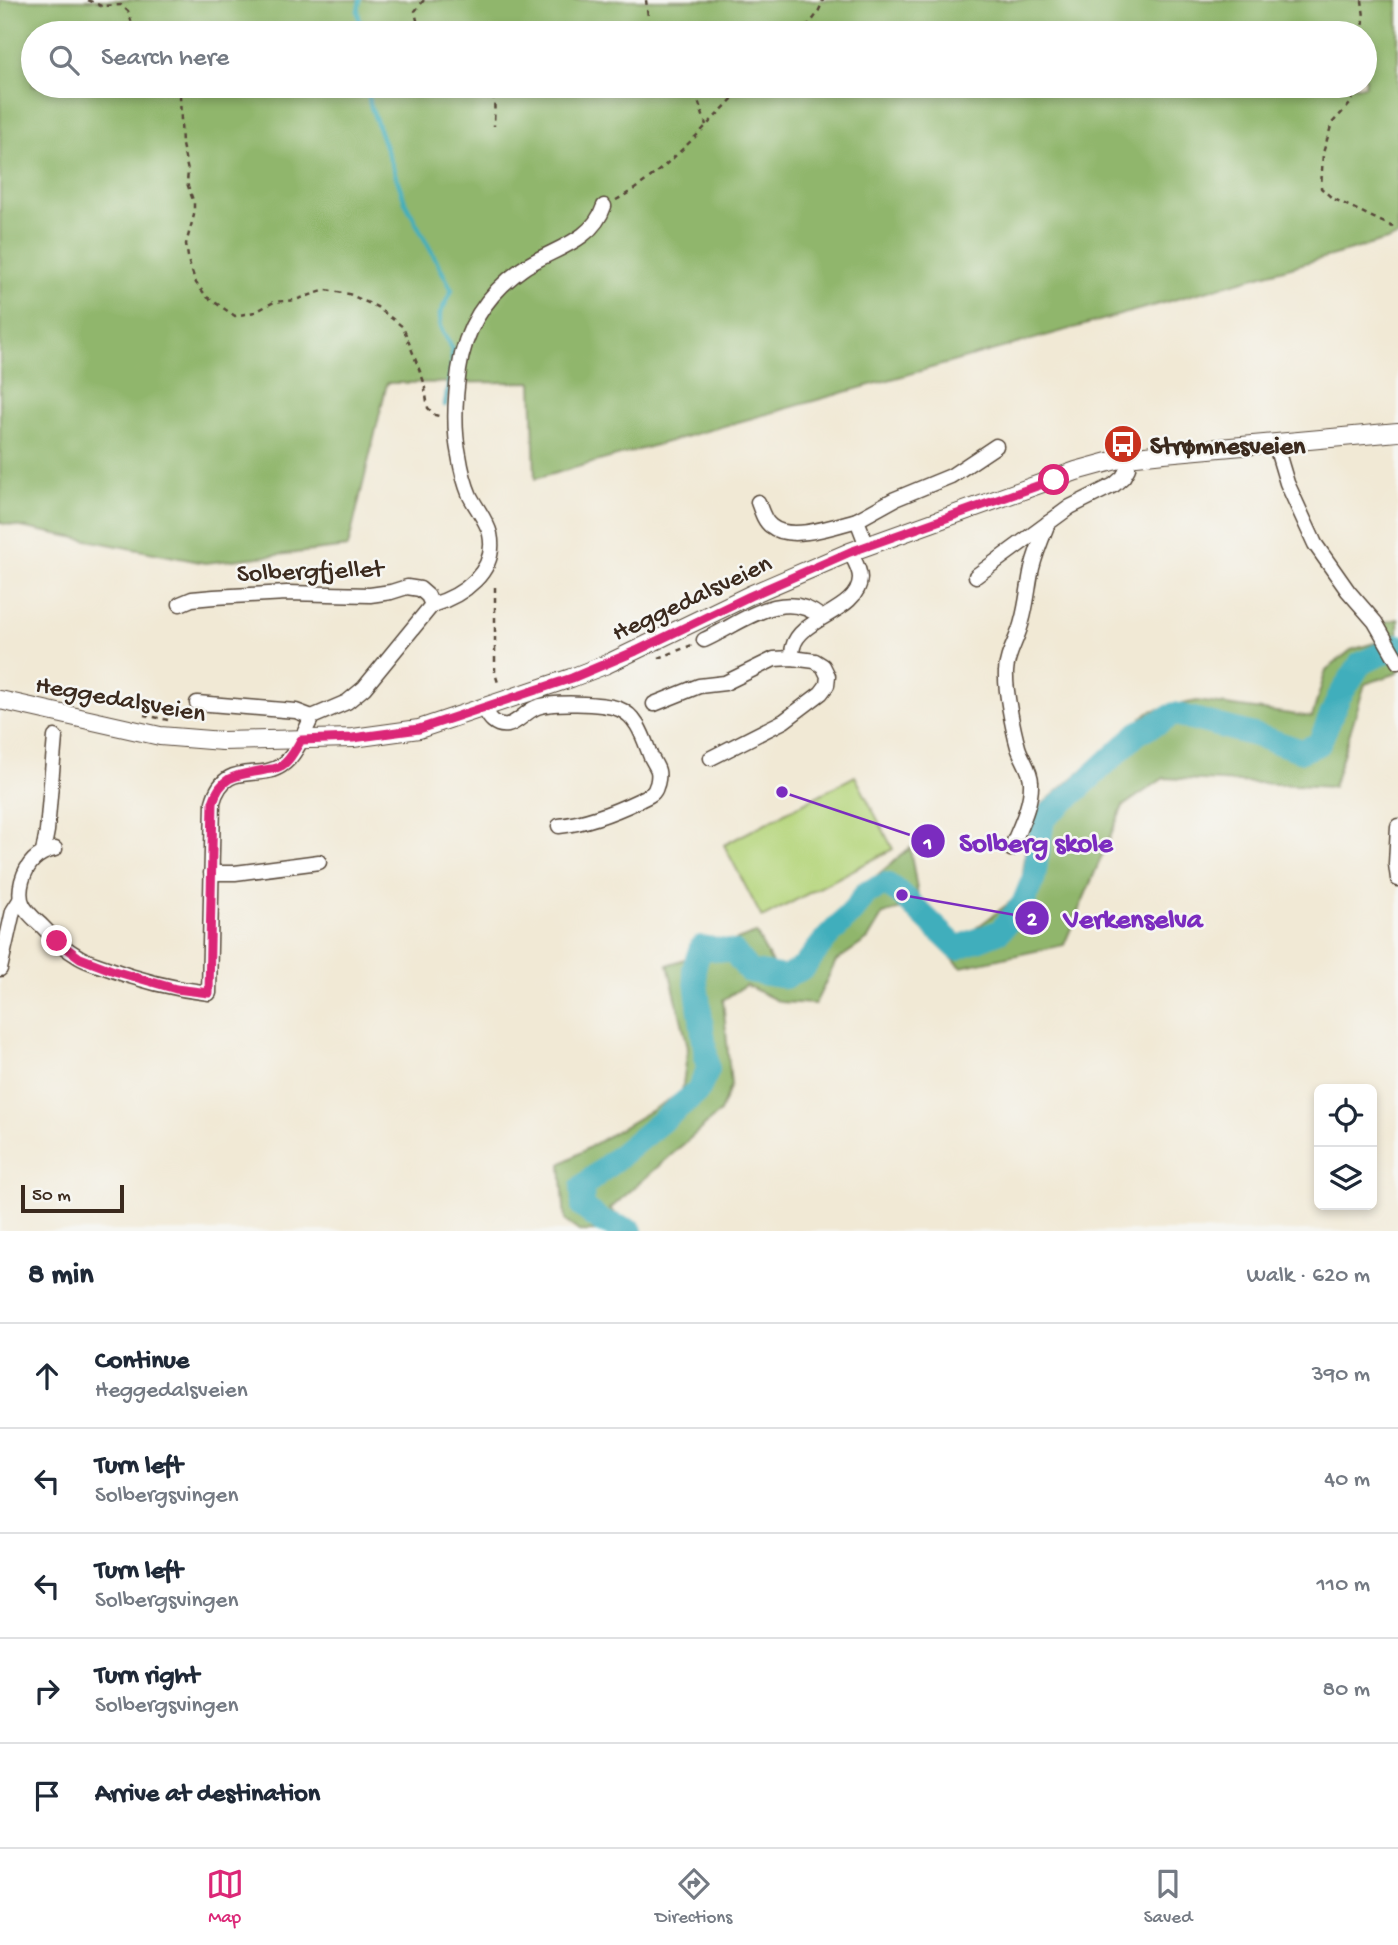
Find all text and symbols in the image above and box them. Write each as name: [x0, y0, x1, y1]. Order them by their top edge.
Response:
search box: [21, 21, 1377, 98]
icon: search: [45, 41, 83, 79]
text: Search here: [101, 44, 229, 75]
bus stop icon: Strømnesveien: [1102, 423, 1144, 465]
place label: Strømnesveien: [1150, 433, 1306, 464]
route start: [1038, 464, 1069, 495]
street label: Heggedalsveien: [608, 549, 778, 651]
street label: Solbergfjellet: [236, 555, 386, 592]
street label: Heggedalsveien: [33, 671, 208, 732]
callout: Solberg skole: [910, 817, 1126, 866]
text: Solberg skole: [959, 829, 1114, 862]
text: 1: [923, 833, 932, 858]
callout: Verkenselva: [1015, 893, 1217, 942]
text: Verkenselva: [1062, 905, 1204, 938]
text: 2: [1027, 909, 1038, 934]
route end: [41, 925, 72, 956]
map controls: [1314, 1084, 1377, 1210]
button: locate: [1314, 1084, 1377, 1147]
button: layers: [1314, 1147, 1377, 1210]
scale bar: [21, 1182, 124, 1214]
text: 50 m: [32, 1185, 71, 1208]
text: 8 min: [28, 1259, 94, 1294]
text: Walk · 620 m: [1246, 1263, 1370, 1290]
text: Continue: [95, 1347, 189, 1378]
icon: ahead: [28, 1357, 66, 1395]
text: 390 m: [1312, 1362, 1370, 1389]
text: Heggedalsveien: [95, 1378, 248, 1405]
text: Turn left: [95, 1452, 183, 1483]
icon: left: [28, 1462, 66, 1500]
text: 40 m: [1324, 1467, 1370, 1494]
text: Solbergsvingen: [95, 1483, 238, 1510]
text: Turn left: [95, 1557, 183, 1588]
icon: left: [28, 1567, 66, 1605]
text: 110 m: [1317, 1572, 1370, 1599]
text: Solbergsvingen: [95, 1588, 238, 1615]
text: Turn right: [95, 1662, 199, 1693]
icon: right: [28, 1672, 66, 1710]
text: 80 m: [1323, 1677, 1370, 1704]
text: Solbergsvingen: [95, 1693, 238, 1720]
icon: arrive: [28, 1777, 66, 1815]
text: Arrive at destination: [95, 1780, 320, 1811]
tab: Map: [206, 1865, 244, 1930]
tab: Directions: [655, 1865, 732, 1930]
tab: Saved: [1144, 1865, 1192, 1930]

